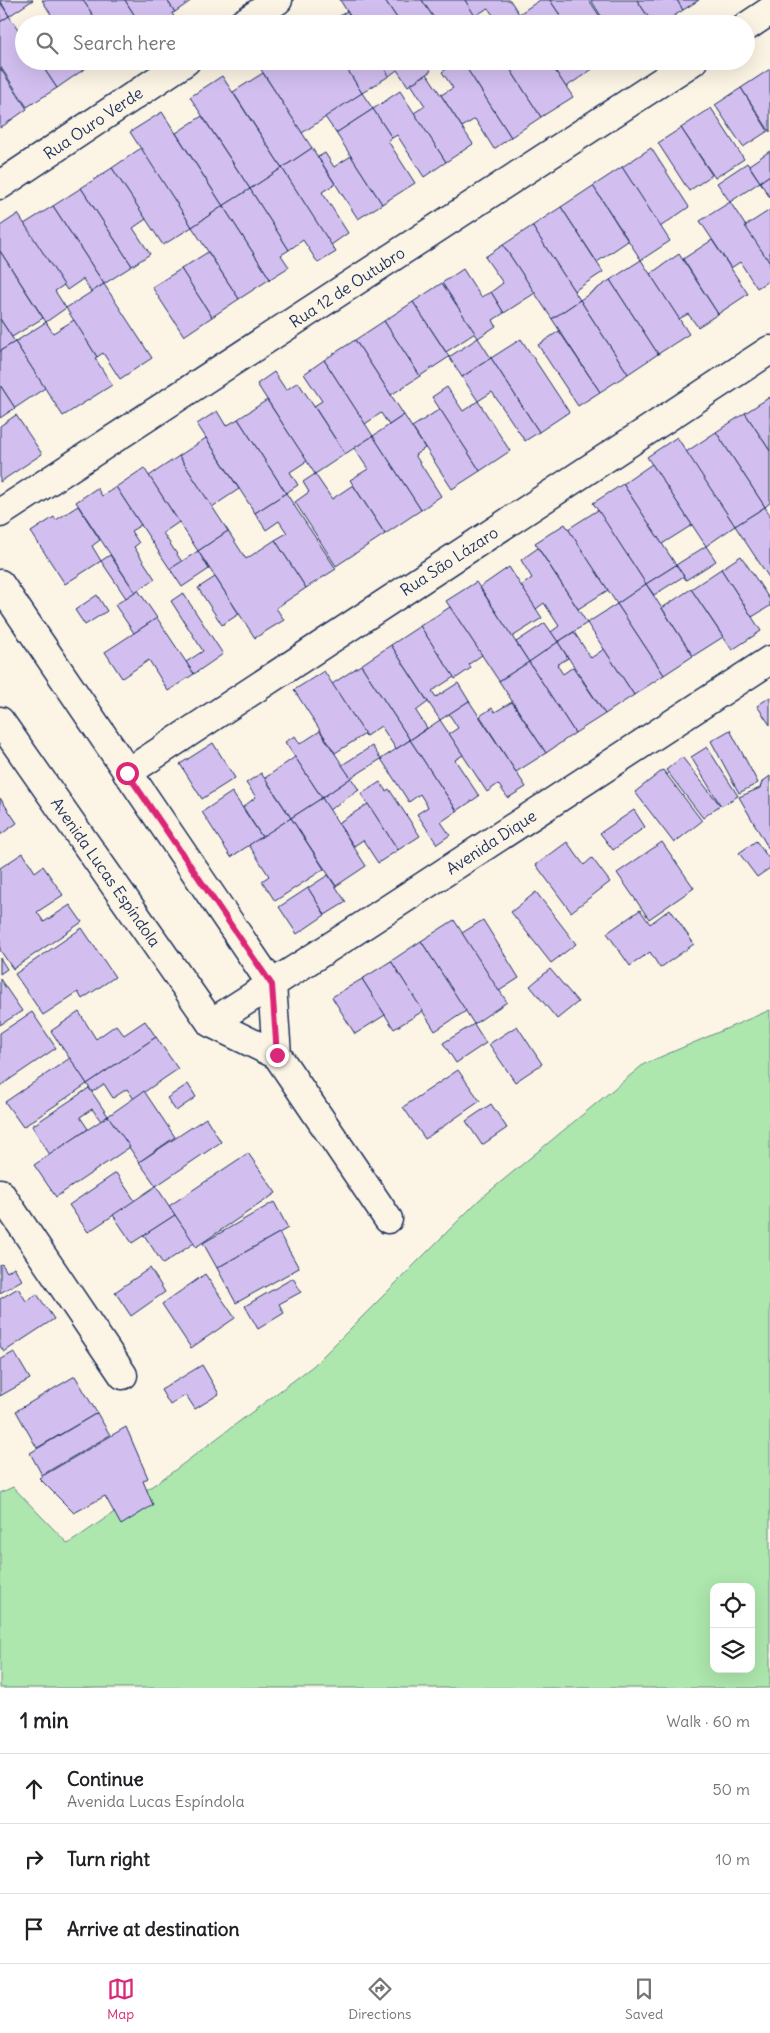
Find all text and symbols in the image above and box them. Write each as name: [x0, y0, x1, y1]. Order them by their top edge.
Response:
search box: [15, 15, 755, 70]
icon: search: [33, 29, 61, 57]
text: Search here: [73, 31, 176, 55]
street label: Rua Ouro Verde: [40, 82, 146, 164]
street label: Rua 12 de Outubro: [286, 242, 409, 332]
street label: Rua São Lázaro: [396, 522, 502, 600]
route start: [116, 762, 139, 785]
street label: Avenida Lucas Espíndola: [47, 794, 165, 950]
street label: Avenida Dique: [442, 805, 540, 879]
route end: [266, 1044, 289, 1067]
map controls: [710, 1583, 755, 1673]
button: locate: [710, 1583, 755, 1628]
button: layers: [710, 1628, 755, 1673]
text: 1 min: [20, 1707, 69, 1734]
text: Walk · 60 m: [666, 1711, 750, 1731]
text: Continue: [67, 1767, 144, 1791]
icon: ahead: [20, 1775, 48, 1803]
text: 50 m: [712, 1779, 750, 1799]
text: Avenida Lucas Espíndola: [67, 1791, 245, 1811]
icon: right: [20, 1845, 48, 1873]
text: Turn right: [67, 1847, 150, 1871]
text: 10 m: [715, 1849, 750, 1869]
icon: arrive: [20, 1915, 48, 1943]
text: Arrive at destination: [67, 1917, 240, 1941]
tab: Map: [107, 1975, 135, 2023]
tab: Directions: [348, 1975, 411, 2023]
tab: Saved: [625, 1975, 663, 2023]

